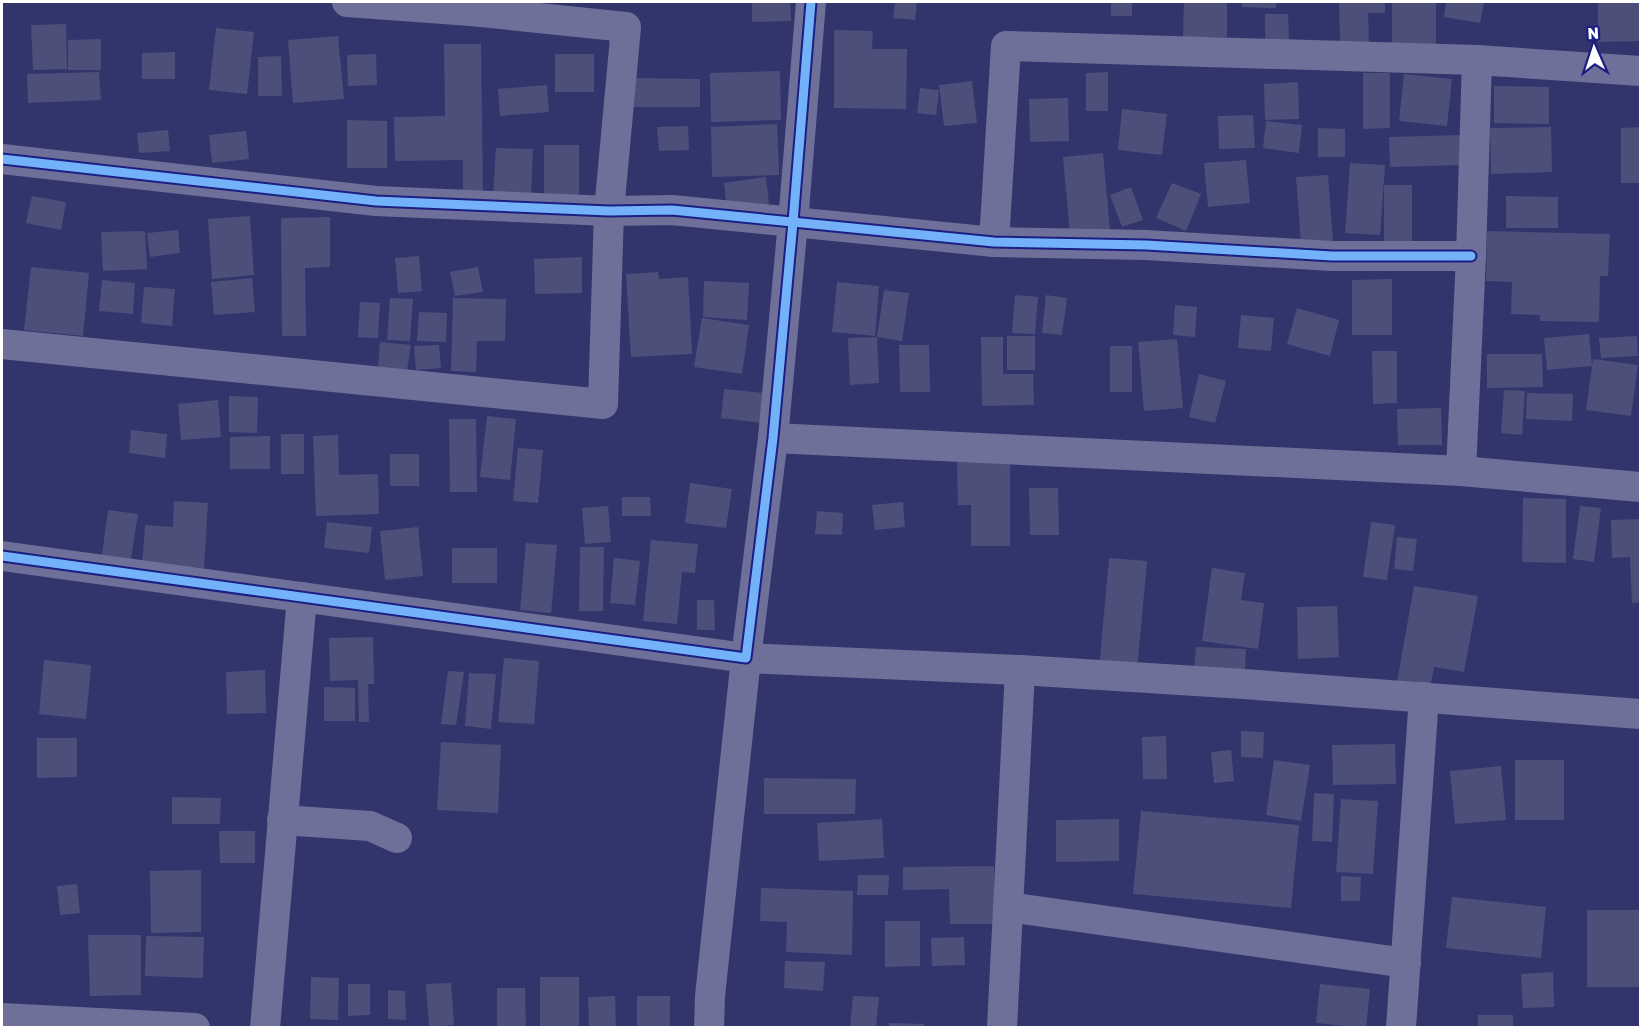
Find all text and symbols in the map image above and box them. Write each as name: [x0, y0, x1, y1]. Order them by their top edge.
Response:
north arrow: [1564, 18, 1624, 78]
text: N: [1587, 24, 1599, 43]

